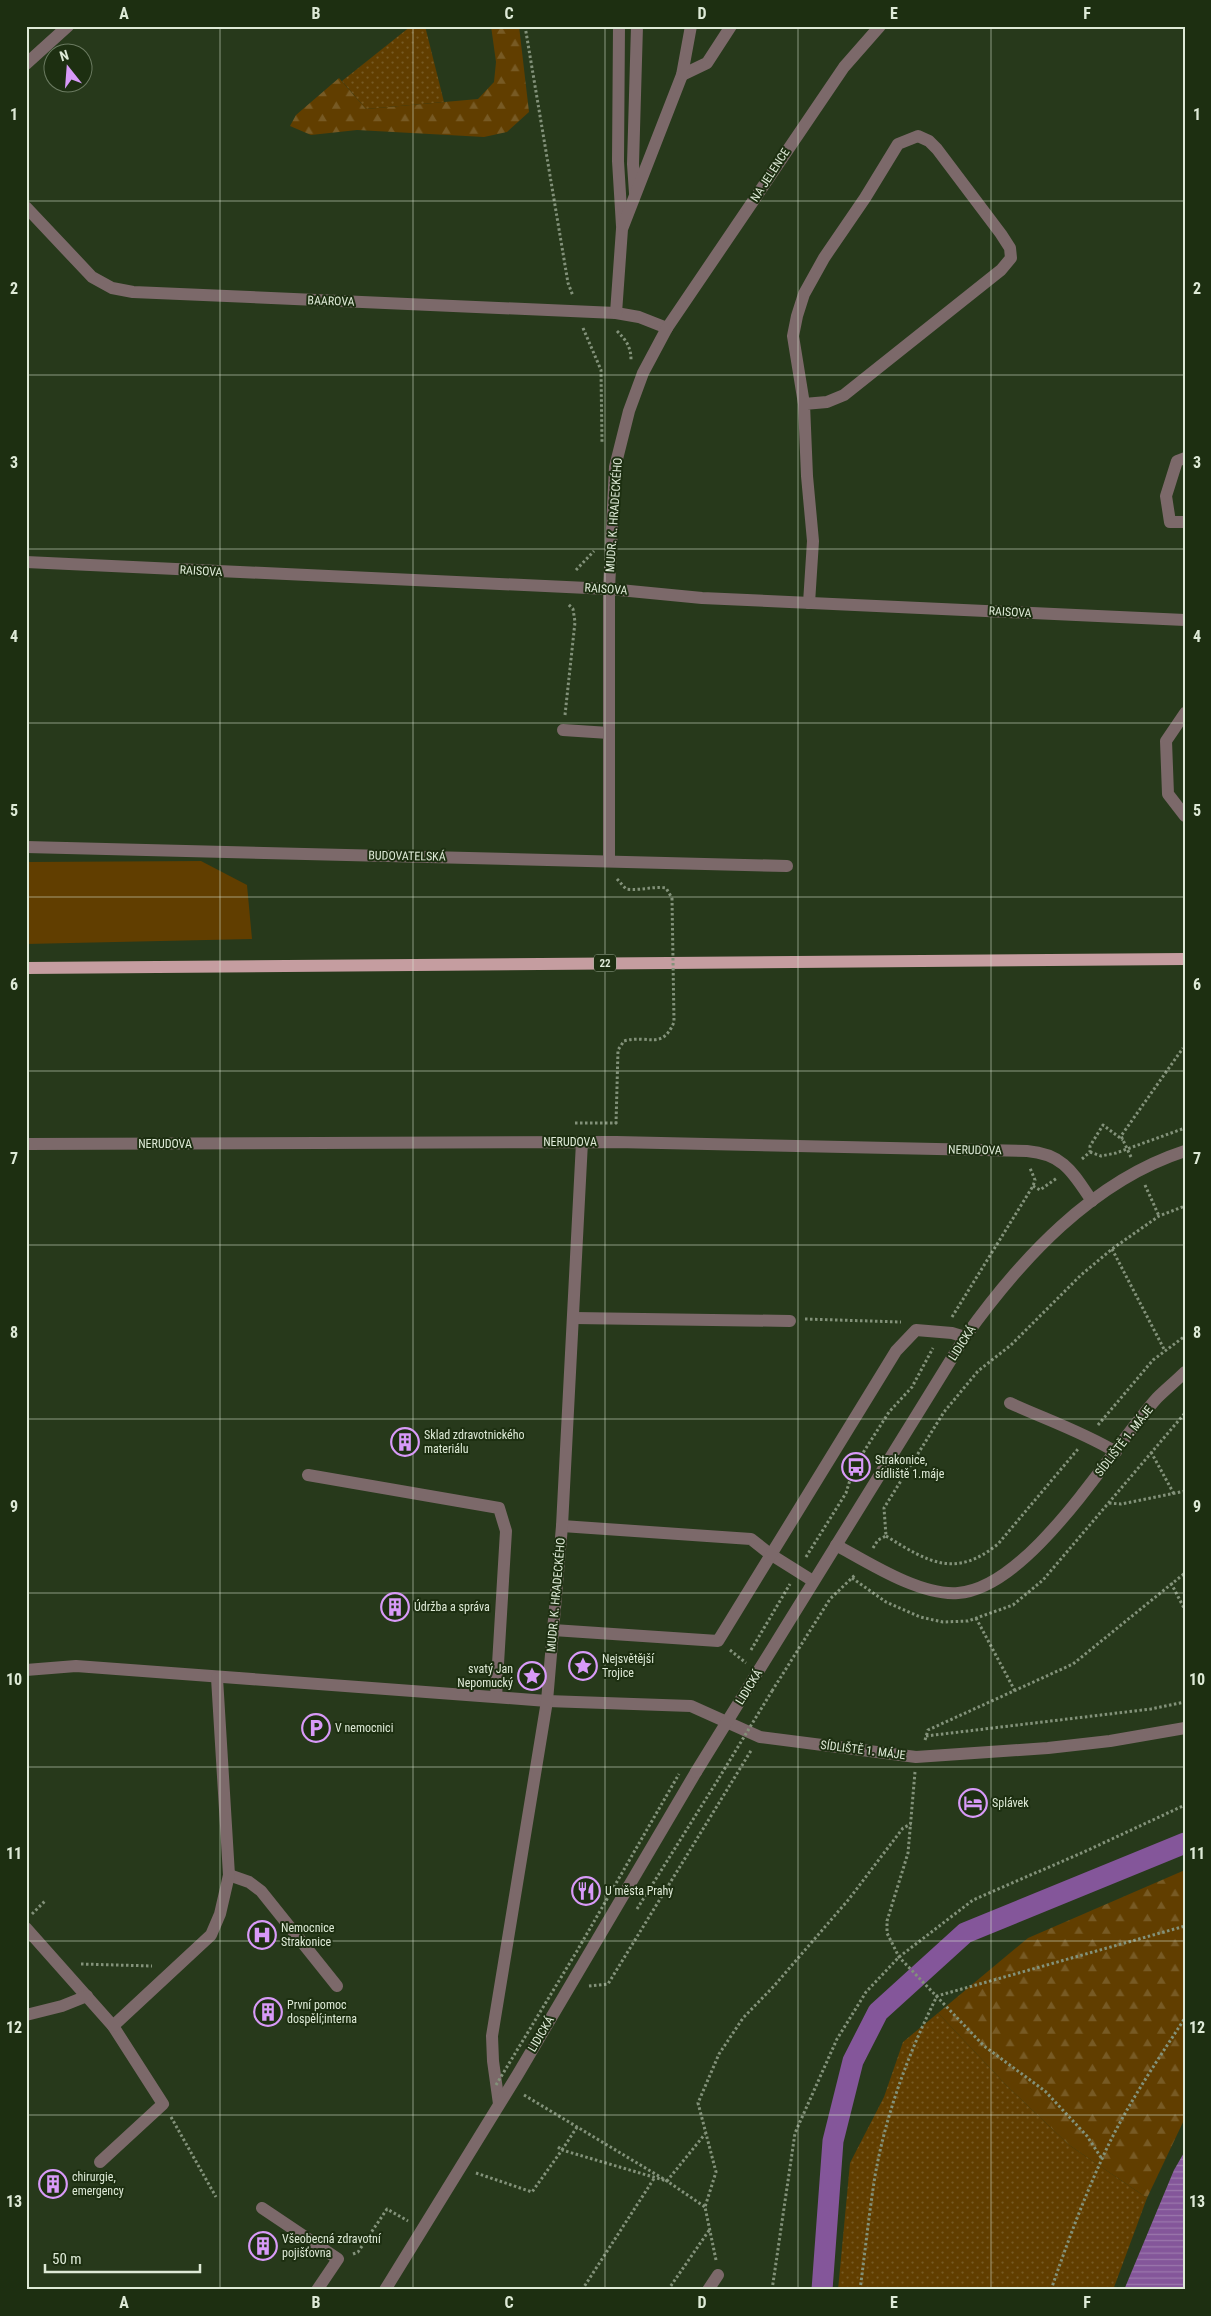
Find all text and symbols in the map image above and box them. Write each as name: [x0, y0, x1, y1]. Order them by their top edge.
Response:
text: A: [119, 4, 129, 23]
text: B: [312, 4, 321, 23]
text: C: [504, 4, 514, 23]
text: D: [697, 4, 707, 23]
text: E: [890, 4, 898, 23]
text: F: [1083, 4, 1091, 23]
north arrow: [42, 42, 92, 92]
text: N: [58, 47, 71, 64]
text: 1: [10, 105, 18, 124]
text: 1: [1193, 105, 1201, 124]
street label: NA JELENCE: [748, 146, 792, 204]
text: 2: [10, 279, 18, 298]
text: 2: [1193, 279, 1201, 298]
street label: BAAROVA: [307, 293, 355, 309]
text: 3: [10, 453, 18, 472]
text: 3: [1193, 453, 1201, 472]
street label: MUDR. K. HRADECKÉHO: [602, 457, 625, 573]
street label: RAISOVA: [179, 563, 223, 579]
street label: RAISOVA: [584, 581, 628, 597]
street label: RAISOVA: [988, 604, 1032, 620]
text: 4: [10, 627, 18, 646]
text: 4: [1193, 627, 1201, 646]
text: 5: [10, 801, 18, 820]
text: 5: [1193, 801, 1201, 820]
street label: BUDOVATELSKÁ: [368, 847, 446, 864]
road number: 22: [594, 954, 616, 971]
text: 6: [10, 975, 18, 994]
text: 6: [1193, 975, 1201, 994]
street label: NERUDOVA: [543, 1135, 597, 1149]
street label: NERUDOVA: [138, 1137, 192, 1151]
street label: NERUDOVA: [948, 1143, 1002, 1157]
text: 7: [10, 1149, 18, 1168]
text: 7: [1193, 1149, 1201, 1168]
street label: LIDICKÁ: [945, 1322, 978, 1363]
text: 8: [10, 1323, 18, 1342]
text: 8: [1193, 1323, 1201, 1342]
street label: SÍDLIŠTĚ 1. MÁJE: [1091, 1402, 1156, 1479]
building icon: Sklad zdravotnického materiálu: [390, 1427, 420, 1457]
place label: Sklad zdravotnického materiálu: [424, 1428, 525, 1456]
bus stop icon: Strakonice, sídliště 1.máje: [841, 1452, 871, 1482]
place label: Strakonice, sídliště 1.máje: [875, 1453, 945, 1481]
text: 9: [10, 1497, 18, 1516]
text: 9: [1193, 1497, 1201, 1516]
street label: MUDR. K. HRADECKÉHO: [543, 1537, 568, 1653]
building icon: Údržba a správa: [380, 1592, 410, 1622]
place label: Údržba a správa: [414, 1599, 490, 1614]
place icon: Nejsvětější Trojice: [568, 1651, 598, 1681]
place label: Nejsvětější Trojice: [602, 1652, 655, 1680]
place icon: svatý Jan Nepomucký: [517, 1661, 547, 1691]
place label: svatý Jan Nepomucký: [457, 1662, 513, 1690]
street label: LIDICKÁ: [732, 1666, 765, 1707]
text: 10: [6, 1670, 22, 1689]
text: 10: [1189, 1670, 1205, 1689]
parking icon: V nemocnici: [301, 1713, 331, 1743]
place label: V nemocnici: [335, 1721, 393, 1735]
street label: SÍDLIŠTĚ 1. MÁJE: [820, 1737, 907, 1762]
hotel icon: Splávek: [958, 1788, 988, 1818]
place label: Splávek: [992, 1796, 1029, 1810]
text: 11: [6, 1844, 22, 1863]
text: 11: [1189, 1844, 1205, 1863]
restaurant icon: U města Prahy: [571, 1876, 601, 1906]
place label: U města Prahy: [605, 1884, 673, 1898]
hospital icon: Nemocnice Strakonice: [247, 1920, 277, 1950]
place label: Nemocnice Strakonice: [281, 1921, 335, 1949]
building icon: První pomoc dospělí;interna: [253, 1997, 283, 2027]
place label: První pomoc dospělí;interna: [287, 1998, 357, 2026]
street label: LIDICKÁ: [524, 2013, 557, 2054]
text: 12: [6, 2018, 22, 2037]
text: 12: [1189, 2018, 1205, 2037]
building icon: chirurgie, emergency: [38, 2169, 68, 2199]
place label: chirurgie, emergency: [72, 2170, 124, 2198]
text: 13: [6, 2192, 22, 2211]
text: 13: [1189, 2192, 1205, 2211]
building icon: Všeobecná zdravotní pojišťovna: [248, 2231, 278, 2261]
place label: Všeobecná zdravotní pojišťovna: [282, 2232, 382, 2260]
scale bar: [45, 2241, 200, 2273]
text: 50 m: [52, 2250, 82, 2268]
text: A: [119, 2293, 129, 2312]
text: B: [312, 2293, 321, 2312]
text: C: [504, 2293, 514, 2312]
text: D: [697, 2293, 707, 2312]
text: E: [890, 2293, 898, 2312]
text: F: [1083, 2293, 1091, 2312]

